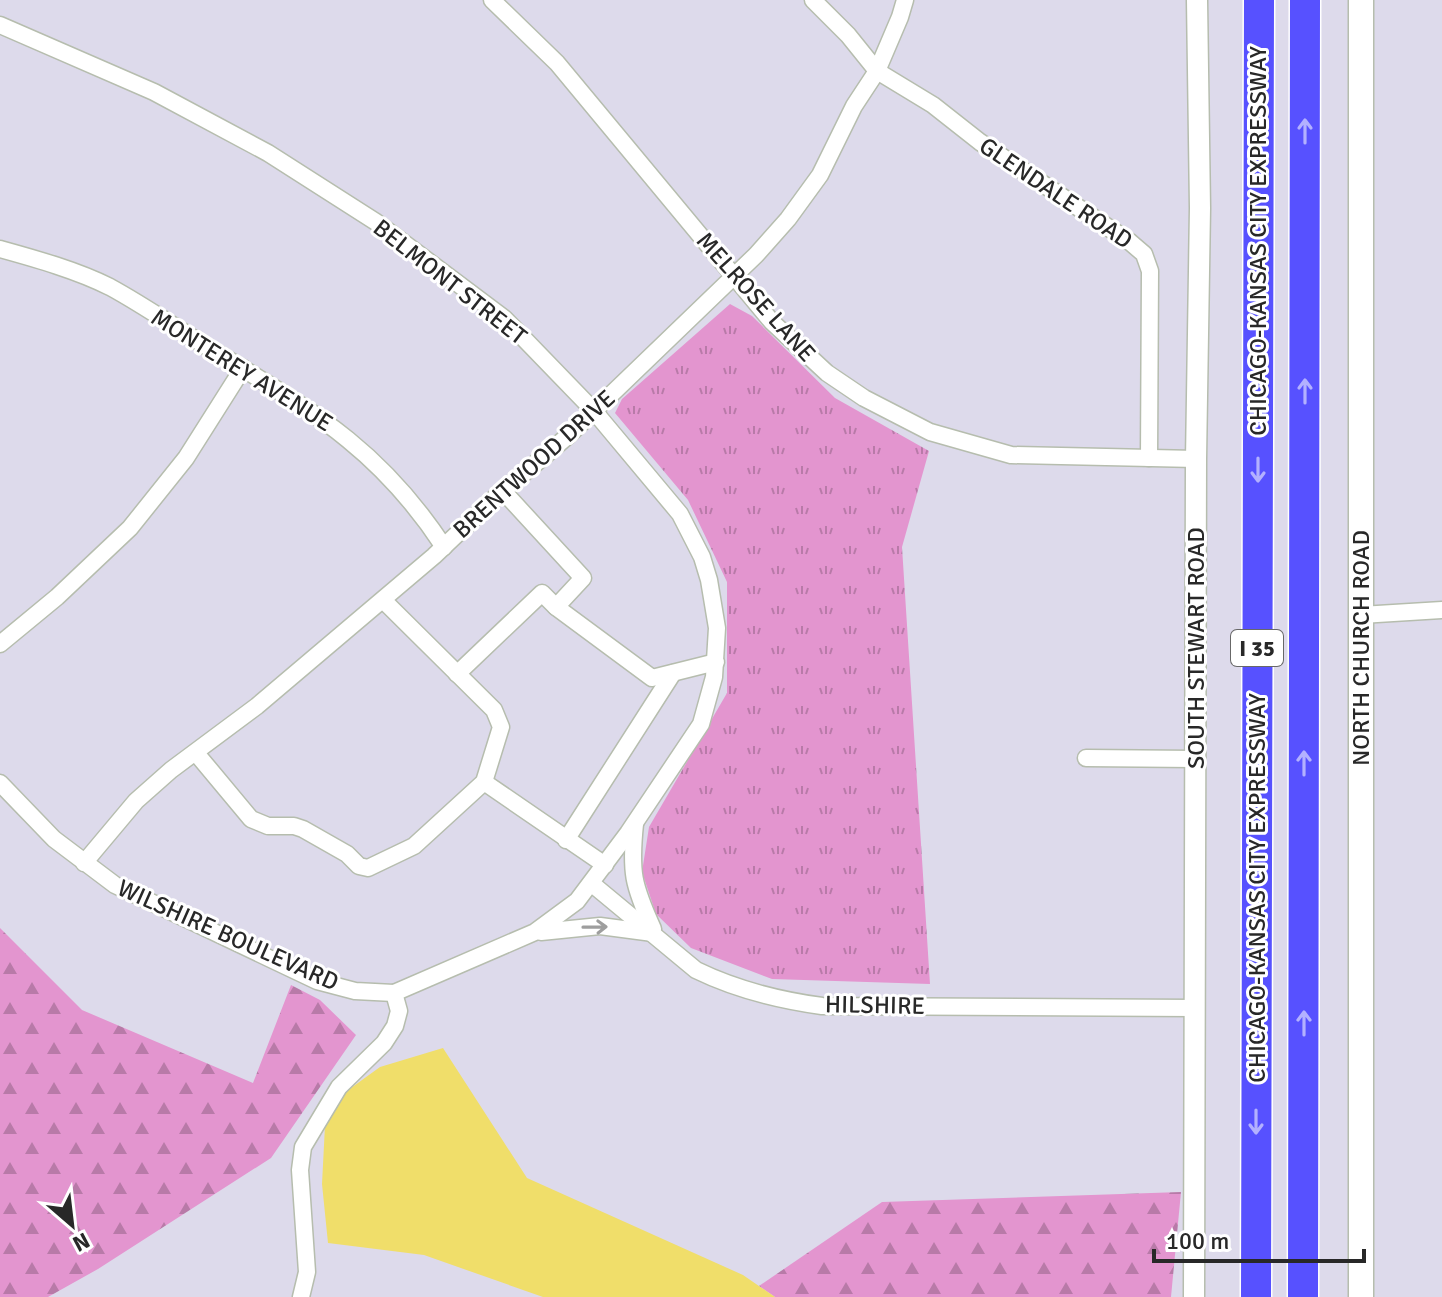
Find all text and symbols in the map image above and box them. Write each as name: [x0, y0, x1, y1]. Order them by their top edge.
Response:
street label: CHICAGO-KANSAS CITY EXPRESSWAY: [1243, 46, 1273, 436]
one-way arrow: [1297, 118, 1313, 145]
street label: GLENDALE ROAD: [974, 131, 1138, 255]
street label: BELMONT STREET: [367, 213, 533, 351]
street label: MELROSE LANE: [690, 226, 822, 368]
street label: MONTEREY AVENUE: [145, 302, 339, 438]
one-way arrow: [1297, 378, 1313, 405]
street label: BRENTWOOD DRIVE: [447, 383, 621, 545]
one-way arrow: [1250, 456, 1266, 483]
street label: SOUTH STEWART ROAD: [1181, 527, 1211, 769]
street label: NORTH CHURCH ROAD: [1346, 530, 1376, 766]
road number: I 35: [1231, 630, 1283, 666]
street label: CHICAGO-KANSAS CITY EXPRESSWAY: [1242, 693, 1272, 1083]
one-way arrow: [1296, 750, 1312, 777]
street label: WILSHIRE BOULEVARD: [113, 873, 343, 997]
one-way arrow: [581, 920, 608, 935]
street label: HILSHIRE: [825, 989, 925, 1021]
one-way arrow: [1296, 1010, 1312, 1037]
one-way arrow: [1248, 1108, 1264, 1135]
north arrow: [32, 1185, 112, 1265]
scale bar: [1154, 1213, 1364, 1263]
text: 100 m: [1166, 1226, 1229, 1256]
text: N: [68, 1227, 94, 1258]

